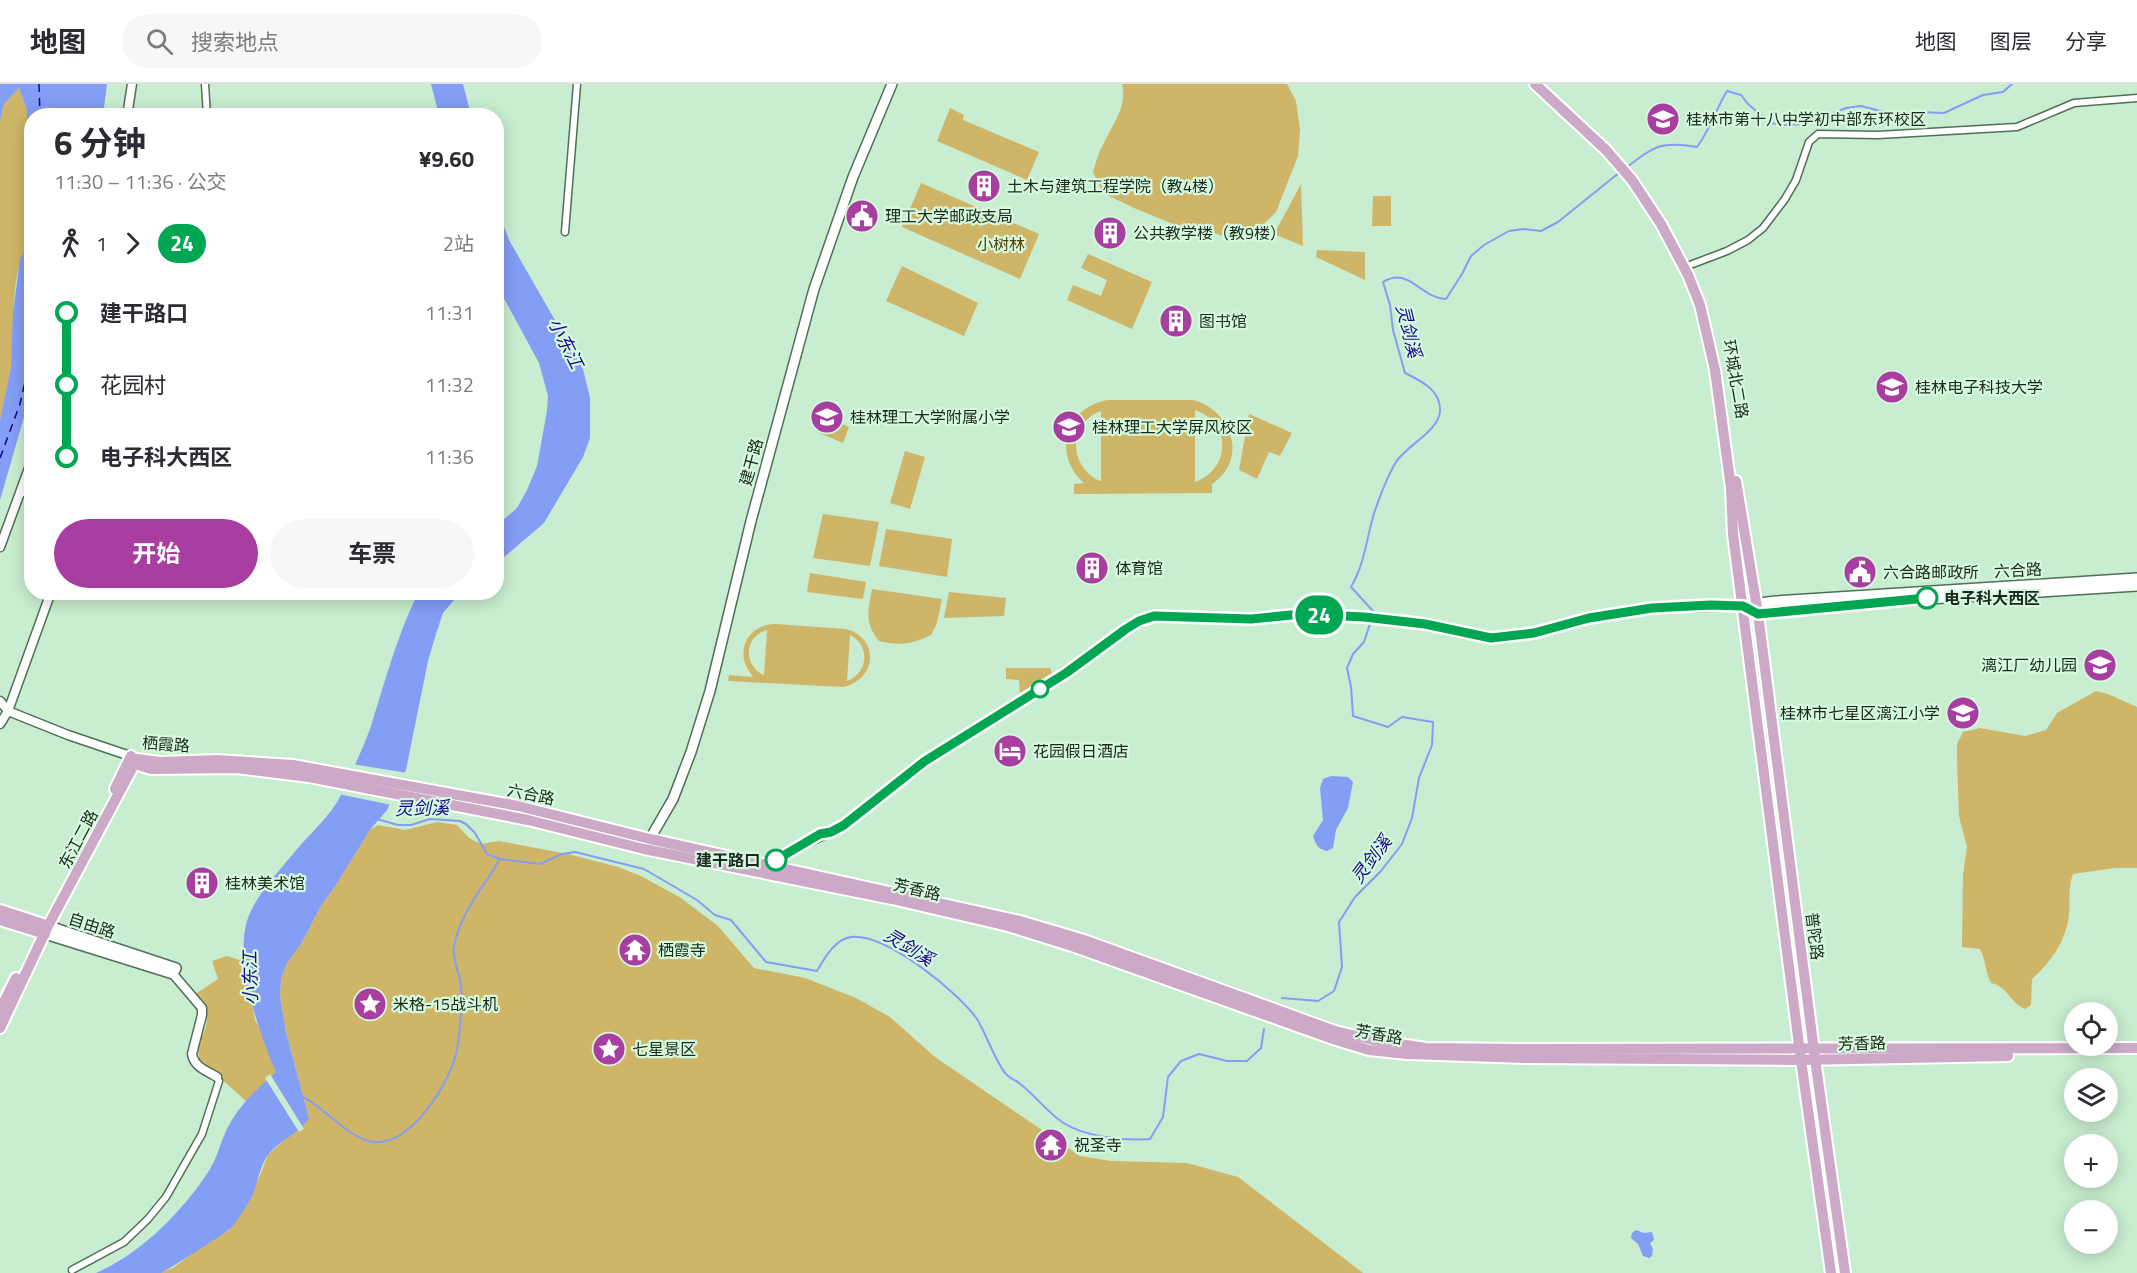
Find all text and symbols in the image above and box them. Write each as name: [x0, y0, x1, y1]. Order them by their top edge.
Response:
search box: [122, 14, 542, 68]
text: 地图: [30, 20, 86, 63]
icon: search: [143, 25, 176, 58]
text: 搜索地点: [191, 25, 279, 59]
text: 地图: [1915, 25, 1957, 57]
text: 图层: [1990, 25, 2032, 57]
text: 分享: [2065, 25, 2107, 57]
school or university icon: 桂林市第十八中学初中部东环校区: [1645, 101, 1681, 137]
place label: 桂林市第十八中学初中部东环校区: [1686, 107, 1926, 131]
text: 6 分钟: [54, 118, 146, 168]
text: ¥9.60: [419, 142, 474, 176]
text: 11:30 – 11:36 · 公交: [54, 166, 227, 197]
building icon: 土木与建筑工程学院（教4楼）: [966, 168, 1002, 204]
place label: 土木与建筑工程学院（教4楼）: [1007, 174, 1224, 198]
public building icon: 理工大学邮政支局: [844, 198, 880, 234]
place label: 理工大学邮政支局: [885, 204, 1013, 228]
building icon: 公共教学楼（教9楼）: [1092, 215, 1128, 251]
place label: 公共教学楼（教9楼）: [1133, 221, 1286, 245]
icon: walk: [54, 227, 87, 260]
icon: forward: [116, 227, 149, 260]
text: 24: [170, 227, 194, 259]
text: 1: [96, 228, 107, 259]
text: 2站: [443, 228, 474, 259]
park label: 小树林: [977, 232, 1025, 256]
text: 建干路口: [100, 296, 188, 330]
text: 11:31: [425, 297, 474, 328]
water label: 灵剑溪: [1389, 302, 1429, 362]
building icon: 图书馆: [1158, 303, 1194, 339]
place label: 图书馆: [1199, 309, 1247, 333]
water label: 小东江: [542, 313, 591, 375]
street label: 环城北二路: [1717, 338, 1755, 420]
text: 花园村: [100, 368, 166, 402]
text: 11:32: [425, 369, 474, 400]
school or university icon: 桂林电子科技大学: [1874, 369, 1910, 405]
place label: 桂林电子科技大学: [1915, 375, 2043, 399]
school or university icon: 桂林理工大学附属小学: [809, 399, 845, 435]
place label: 桂林理工大学附属小学: [850, 405, 1010, 429]
school or university icon: 桂林理工大学屏风校区: [1051, 409, 1087, 445]
place label: 桂林理工大学屏风校区: [1092, 415, 1252, 439]
street label: 建干路: [733, 436, 769, 488]
text: 电子科大西区: [100, 440, 232, 474]
text: 11:36: [425, 441, 474, 472]
button: 开始: [54, 519, 258, 588]
button: 车票: [270, 519, 474, 588]
building icon: 体育馆: [1074, 550, 1110, 586]
public building icon: 六合路邮政所: [1842, 554, 1878, 590]
place label: 体育馆: [1115, 556, 1163, 580]
street label: 六合路: [1993, 557, 2043, 583]
place label: 六合路邮政所: [1883, 560, 1979, 584]
place label: 电子科大西区: [1944, 586, 2040, 610]
marker: 电子科大西区: [1916, 587, 1938, 609]
line badge: 24: [1292, 596, 1346, 634]
text: 24: [1307, 599, 1331, 631]
school or university icon: 漓江厂幼儿园: [2082, 647, 2118, 683]
place label: 漓江厂幼儿园: [1981, 653, 2077, 677]
unlabelled marker: [1031, 680, 1049, 698]
school or university icon: 桂林市七星区漓江小学: [1945, 695, 1981, 731]
place label: 桂林市七星区漓江小学: [1780, 701, 1940, 725]
street label: 栖霞路: [141, 730, 191, 758]
hotel icon: 花园假日酒店: [992, 733, 1028, 769]
place label: 花园假日酒店: [1033, 739, 1129, 763]
street label: 六合路: [505, 777, 557, 811]
water label: 灵剑溪: [395, 794, 451, 822]
street label: 东江二路: [52, 805, 104, 873]
water label: 灵剑溪: [1344, 828, 1399, 889]
place label: 建干路口: [696, 848, 760, 872]
marker: 建干路口: [765, 849, 787, 871]
building icon: 桂林美术馆: [184, 865, 220, 901]
place label: 桂林美术馆: [225, 871, 305, 895]
street label: 芳香路: [891, 872, 943, 906]
street label: 自由路: [65, 906, 119, 944]
street label: 普陀路: [1800, 911, 1830, 961]
water label: 灵剑溪: [879, 922, 941, 974]
temple icon: 栖霞寺: [617, 932, 653, 968]
place label: 栖霞寺: [658, 938, 706, 962]
water label: 小东江: [236, 949, 264, 1005]
place icon: 米格-15战斗机: [352, 986, 388, 1022]
place label: 米格-15战斗机: [393, 992, 498, 1016]
map controls: [2064, 1002, 2118, 1254]
button: locate: [2064, 1002, 2118, 1056]
street label: 芳香路: [1353, 1018, 1405, 1050]
place icon: 七星景区: [591, 1031, 627, 1067]
street label: 芳香路: [1838, 1031, 1886, 1055]
place label: 七星景区: [632, 1037, 696, 1061]
button: layers: [2064, 1068, 2118, 1122]
temple icon: 祝圣寺: [1033, 1127, 1069, 1163]
place label: 祝圣寺: [1074, 1133, 1122, 1157]
button: +: [2064, 1134, 2118, 1188]
button: −: [2064, 1200, 2118, 1254]

